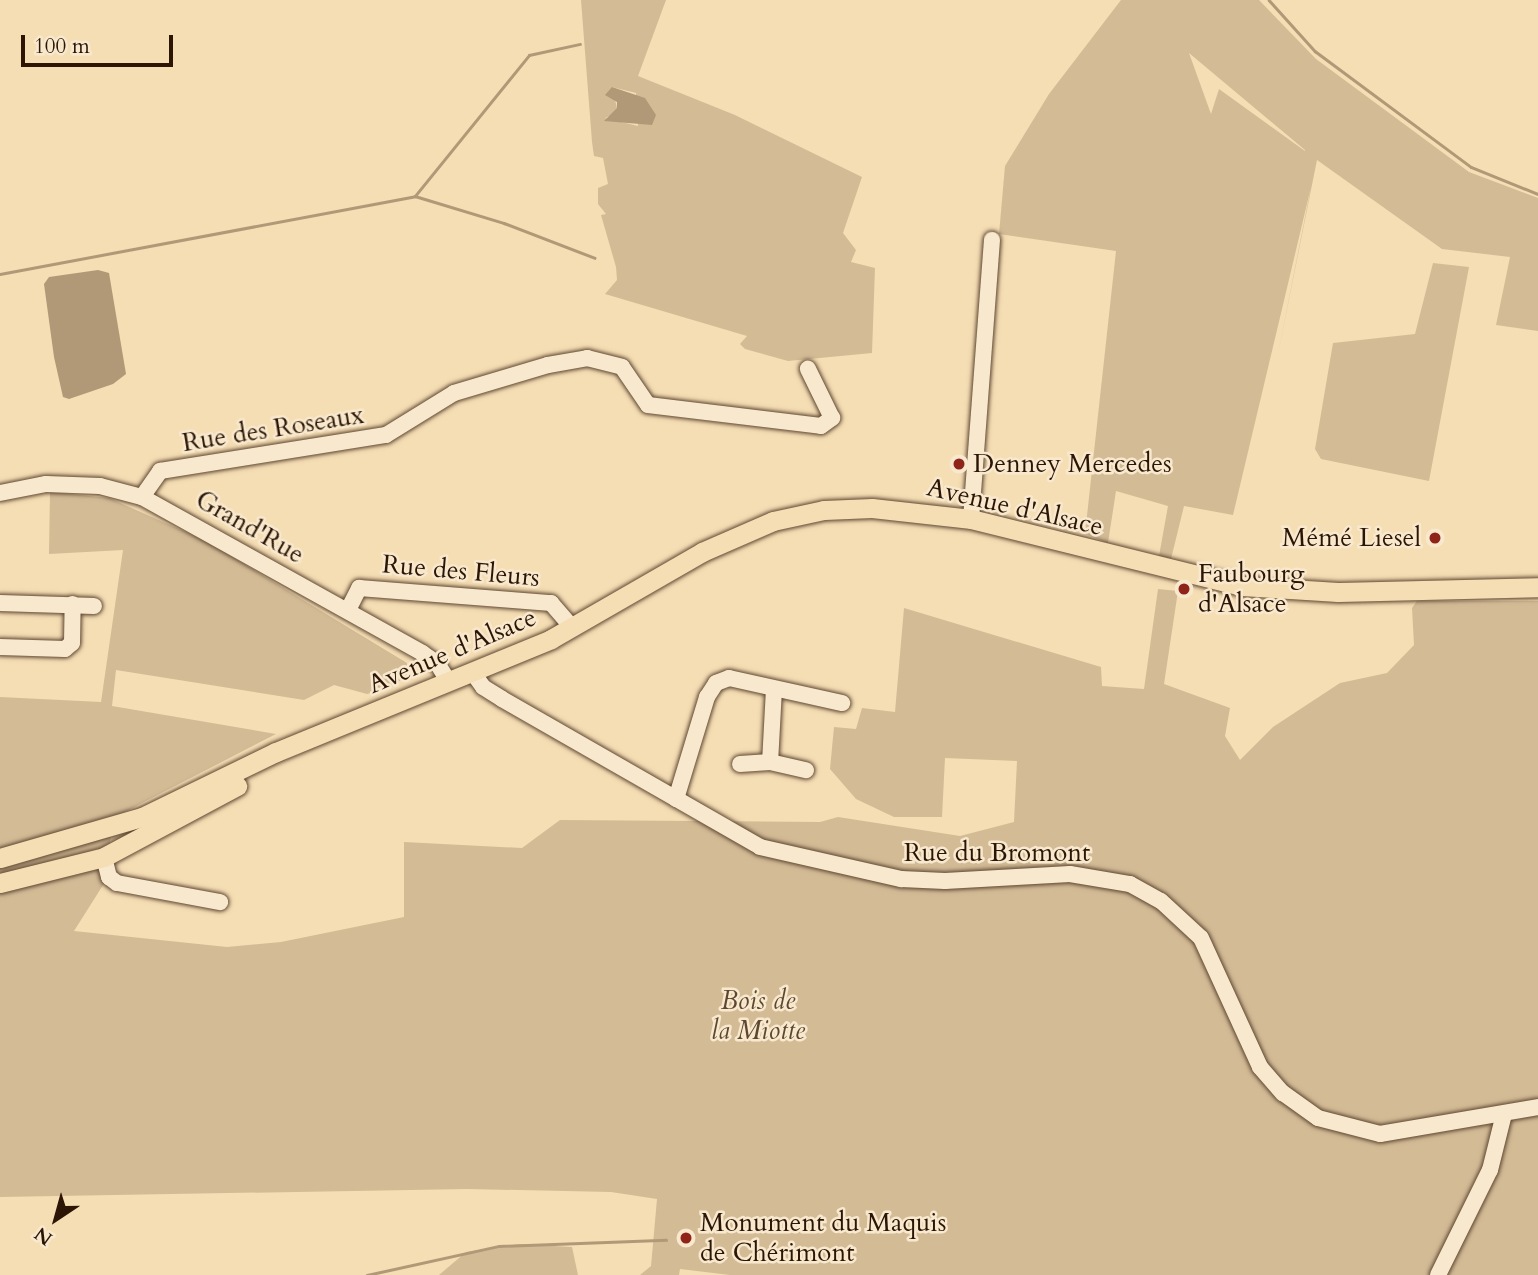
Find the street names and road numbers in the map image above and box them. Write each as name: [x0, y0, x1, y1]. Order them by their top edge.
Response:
street label: Rue des Roseaux: [180, 399, 366, 459]
street label: Avenue d'Alsace: [924, 472, 1106, 542]
street label: Grand'Rue: [190, 484, 310, 570]
street label: Rue des Fleurs: [381, 549, 541, 593]
street label: Avenue d'Alsace: [363, 602, 541, 700]
street label: Rue du Bromont: [904, 837, 1090, 869]

